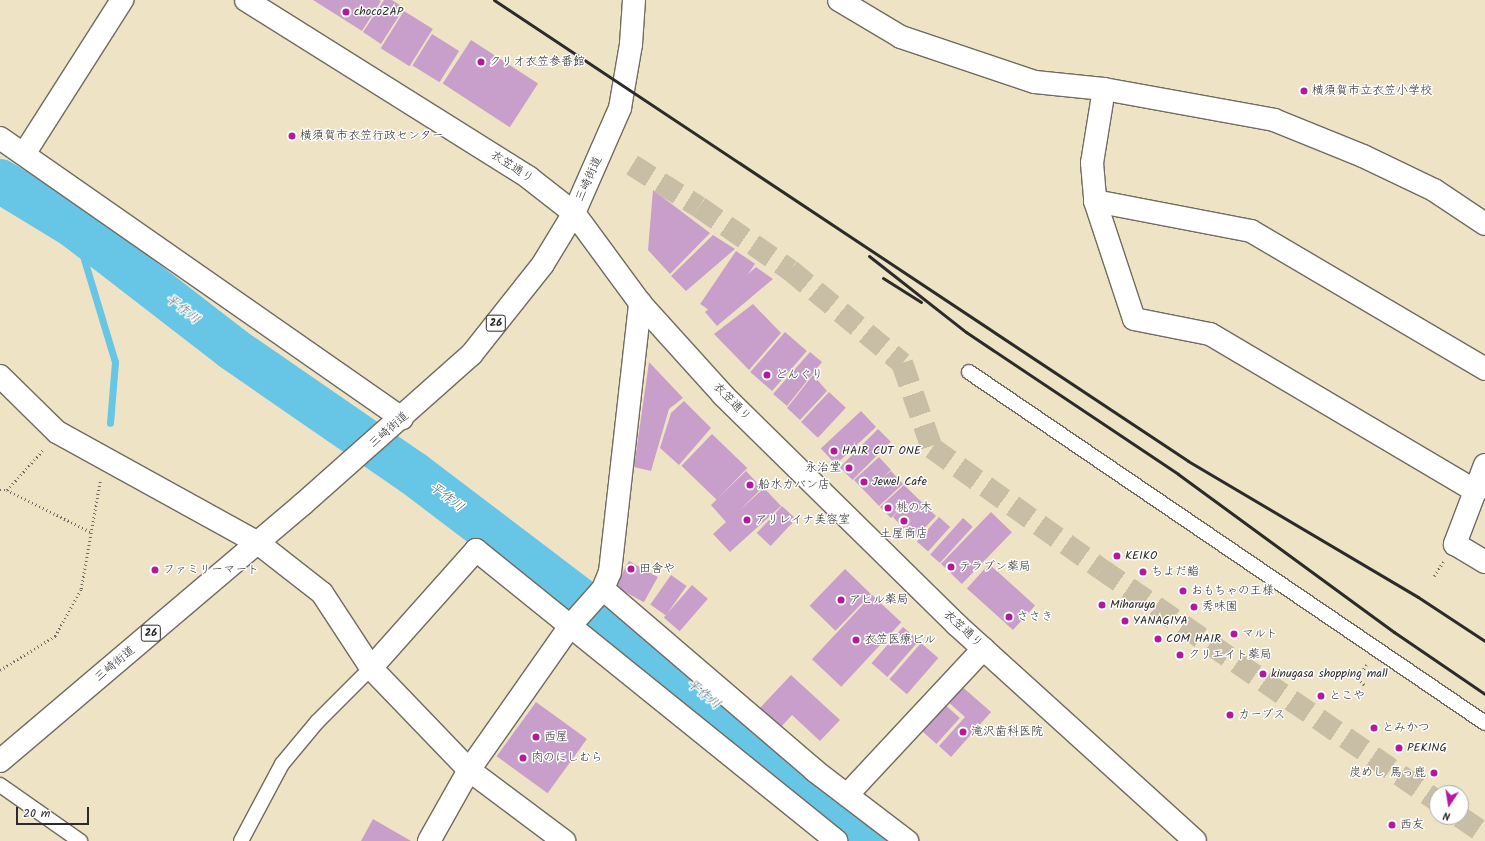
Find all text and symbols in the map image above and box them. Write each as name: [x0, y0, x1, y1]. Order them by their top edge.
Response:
place label: chocoZAP: [354, 5, 403, 19]
marker: chocoZAP: [341, 7, 351, 17]
place label: クリオ衣笠参番館: [489, 55, 585, 69]
marker: クリオ衣笠参番館: [476, 57, 486, 67]
place label: 横須賀市立衣笠小学校: [1312, 84, 1432, 98]
marker: 横須賀市立衣笠小学校: [1299, 86, 1309, 96]
place label: 横須賀市衣笠行政センター: [300, 129, 444, 143]
marker: 横須賀市衣笠行政センター: [287, 131, 297, 141]
street label: 衣笠通り: [488, 148, 536, 186]
street label: 三崎街道: [573, 154, 605, 204]
water label: 平作川: [162, 292, 202, 328]
road number: 26: [485, 314, 507, 332]
place label: どんぐり: [775, 368, 823, 382]
marker: どんぐり: [762, 370, 772, 380]
street label: 衣笠通り: [710, 380, 754, 424]
street label: 三崎街道: [366, 409, 412, 451]
place label: HAIR CUT ONE: [842, 444, 921, 458]
marker: HAIR CUT ONE: [829, 446, 839, 456]
place label: 永治堂: [805, 461, 841, 475]
marker: 永治堂: [844, 463, 854, 473]
place label: Jewel Cafe: [872, 475, 927, 489]
marker: Jewel Cafe: [859, 477, 869, 487]
place label: 船水カバン店: [758, 478, 830, 492]
water label: 平作川: [426, 480, 466, 516]
marker: 船水カバン店: [745, 480, 755, 490]
place label: 桃の木: [896, 501, 932, 515]
marker: 桃の木: [883, 503, 893, 513]
place label: アリレイナ美容室: [755, 513, 851, 527]
marker: アリレイナ美容室: [742, 515, 752, 525]
marker: 土屋商店: [899, 516, 909, 526]
place label: 土屋商店: [880, 527, 928, 541]
place label: KEIKO: [1125, 549, 1157, 563]
marker: KEIKO: [1112, 551, 1122, 561]
place label: テラブン薬局: [959, 560, 1031, 574]
place label: 田舎や: [639, 562, 675, 576]
marker: テラブン薬局: [946, 562, 956, 572]
place label: ファミリーマート: [163, 563, 259, 577]
marker: 田舎や: [626, 564, 636, 574]
marker: ファミリーマート: [150, 565, 160, 575]
place label: ちよだ鮨: [1151, 565, 1199, 579]
marker: ちよだ鮨: [1138, 567, 1148, 577]
place label: おもちゃの王様: [1191, 584, 1275, 598]
marker: おもちゃの王様: [1178, 586, 1188, 596]
place label: アヒル薬局: [849, 593, 909, 607]
marker: アヒル薬局: [836, 595, 846, 605]
place label: Miharuya: [1110, 598, 1155, 612]
marker: Miharuya: [1097, 600, 1107, 610]
place label: 秀味園: [1202, 600, 1238, 614]
marker: 秀味園: [1189, 602, 1199, 612]
street label: 衣笠通り: [941, 607, 985, 651]
place label: ささき: [1017, 610, 1053, 624]
marker: ささき: [1004, 612, 1014, 622]
place label: YANAGIYA: [1133, 614, 1188, 628]
marker: YANAGIYA: [1120, 616, 1130, 626]
road number: 26: [140, 624, 162, 642]
place label: マルト: [1242, 627, 1278, 641]
marker: マルト: [1229, 629, 1239, 639]
place label: COM HAIR: [1166, 632, 1221, 646]
place label: 衣笠医療ビル: [864, 633, 936, 647]
marker: COM HAIR: [1153, 634, 1163, 644]
marker: 衣笠医療ビル: [851, 635, 861, 645]
street label: 三崎街道: [92, 643, 138, 685]
place label: クリエイト薬局: [1188, 648, 1272, 662]
marker: クリエイト薬局: [1175, 650, 1185, 660]
place label: kinugasa shopping mall: [1271, 667, 1388, 681]
marker: kinugasa shopping mall: [1258, 669, 1268, 679]
water label: 平作川: [683, 677, 723, 713]
place label: とこや: [1329, 689, 1365, 703]
marker: とこや: [1316, 691, 1326, 701]
place label: カーブス: [1238, 708, 1286, 722]
marker: カーブス: [1225, 710, 1235, 720]
place label: とみかつ: [1382, 721, 1430, 735]
marker: とみかつ: [1369, 723, 1379, 733]
place label: 滝沢歯科医院: [971, 725, 1043, 739]
marker: 滝沢歯科医院: [958, 727, 968, 737]
place label: 西屋: [544, 730, 568, 744]
marker: 西屋: [531, 732, 541, 742]
place label: PEKING: [1407, 741, 1447, 755]
marker: PEKING: [1394, 743, 1404, 753]
place label: 肉のにしむら: [531, 751, 603, 765]
marker: 肉のにしむら: [518, 753, 528, 763]
place label: 炭めし 馬っ鹿: [1349, 766, 1426, 780]
marker: 炭めし 馬っ鹿: [1429, 768, 1439, 778]
north arrow: [1429, 785, 1469, 825]
scale bar: [18, 799, 91, 825]
text: 20 m: [23, 804, 50, 823]
text: N: [1441, 806, 1452, 825]
place label: 西友: [1400, 818, 1424, 832]
marker: 西友: [1387, 820, 1397, 830]

